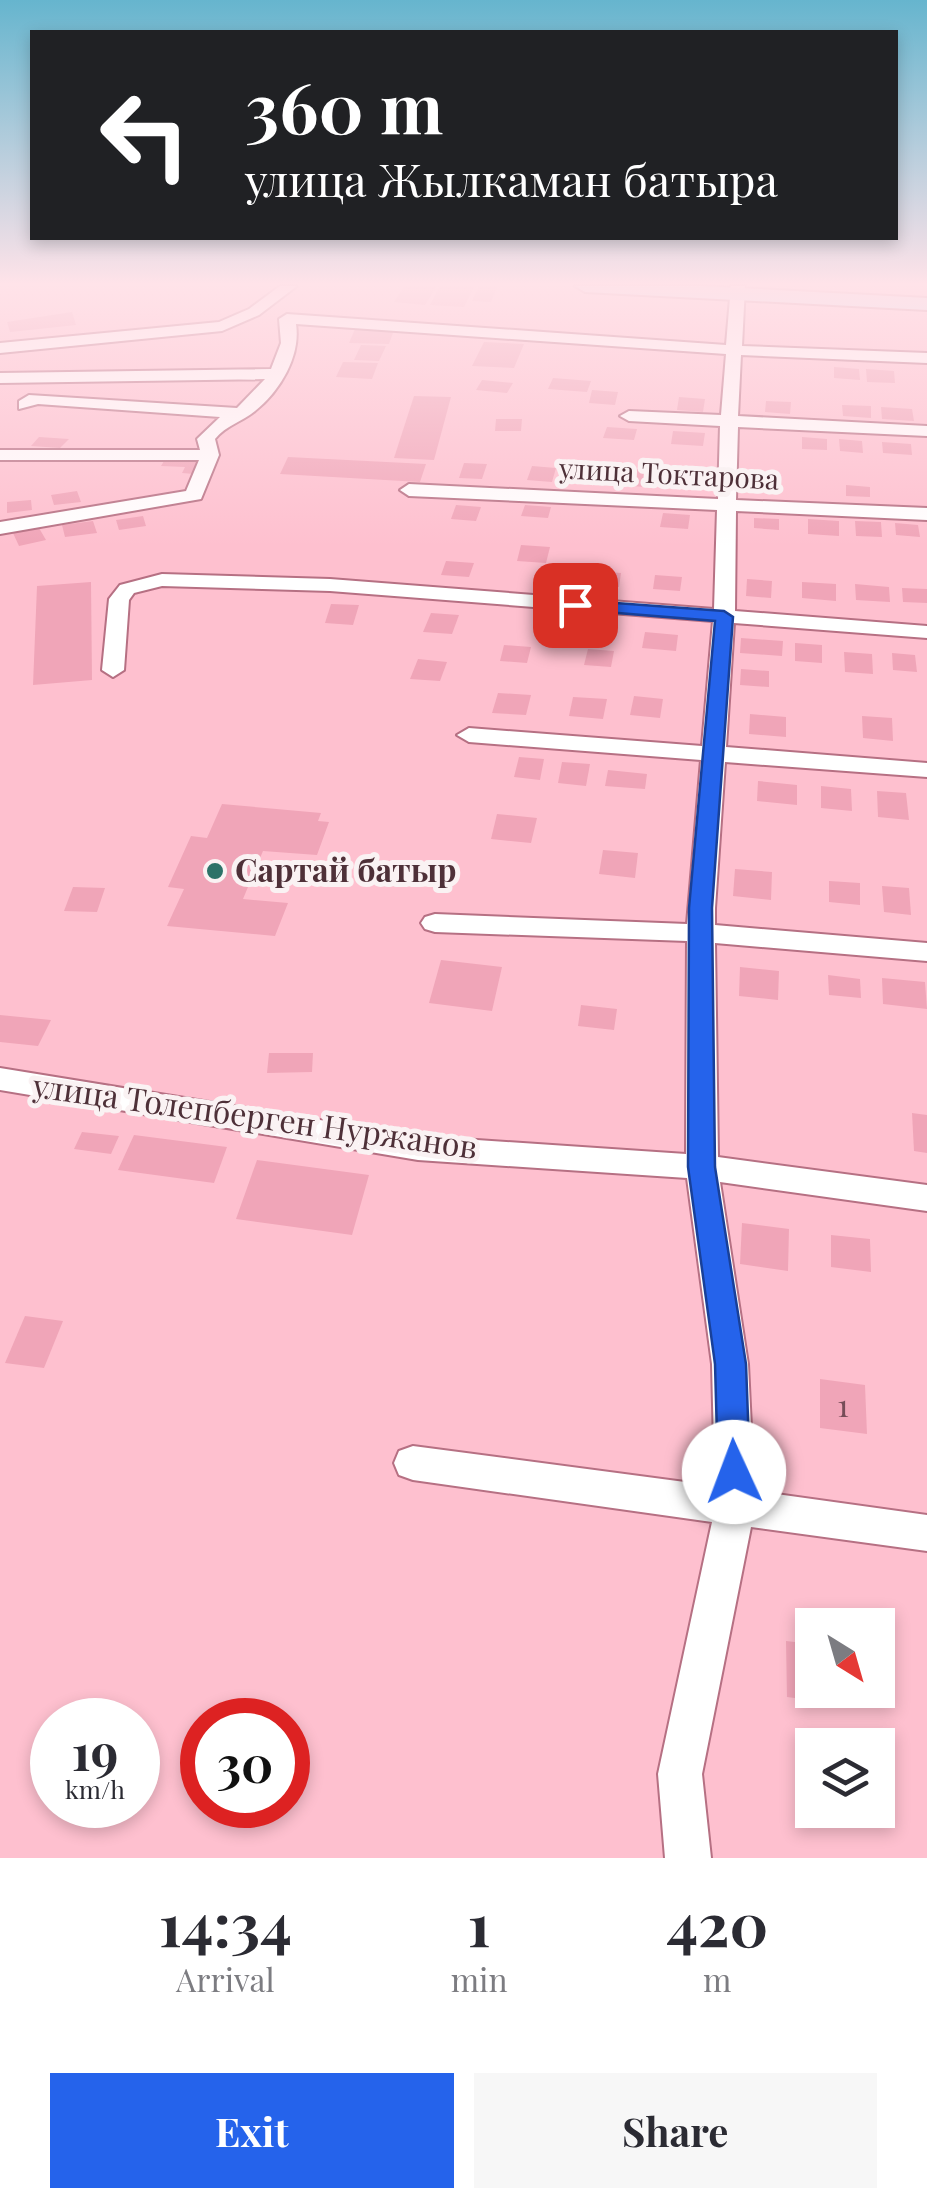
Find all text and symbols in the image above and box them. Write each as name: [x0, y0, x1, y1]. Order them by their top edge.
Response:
text: 360 m: [245, 58, 443, 152]
icon: left: [80, 70, 210, 200]
text: улица Жылкаман батыра: [245, 148, 778, 208]
street label: улица Токтарова: [557, 448, 780, 497]
pin: [533, 563, 618, 648]
icon: arrive: [548, 578, 603, 633]
place label: Сартай батыр: [235, 847, 457, 890]
marker: Сартай батыр: [204, 860, 226, 882]
street label: улица Толепберген Нуржанов: [29, 1062, 480, 1167]
house number: 1: [837, 1382, 849, 1425]
position arrow: [682, 1420, 786, 1524]
north arrow: [795, 1608, 895, 1708]
map controls: [795, 1608, 895, 1828]
speed limit sign: 30: [180, 1698, 310, 1828]
text: 19: [72, 1717, 118, 1784]
button: layers: [795, 1728, 895, 1828]
text: km/h: [65, 1772, 125, 1805]
text: 14:34: [159, 1882, 292, 1962]
text: 1: [468, 1882, 491, 1962]
text: 420: [666, 1882, 768, 1962]
text: Arrival: [176, 1957, 275, 2000]
text: min: [451, 1957, 508, 2000]
text: m: [703, 1957, 731, 2000]
button: Exit: [50, 2073, 454, 2188]
button: Share: [474, 2073, 877, 2188]

